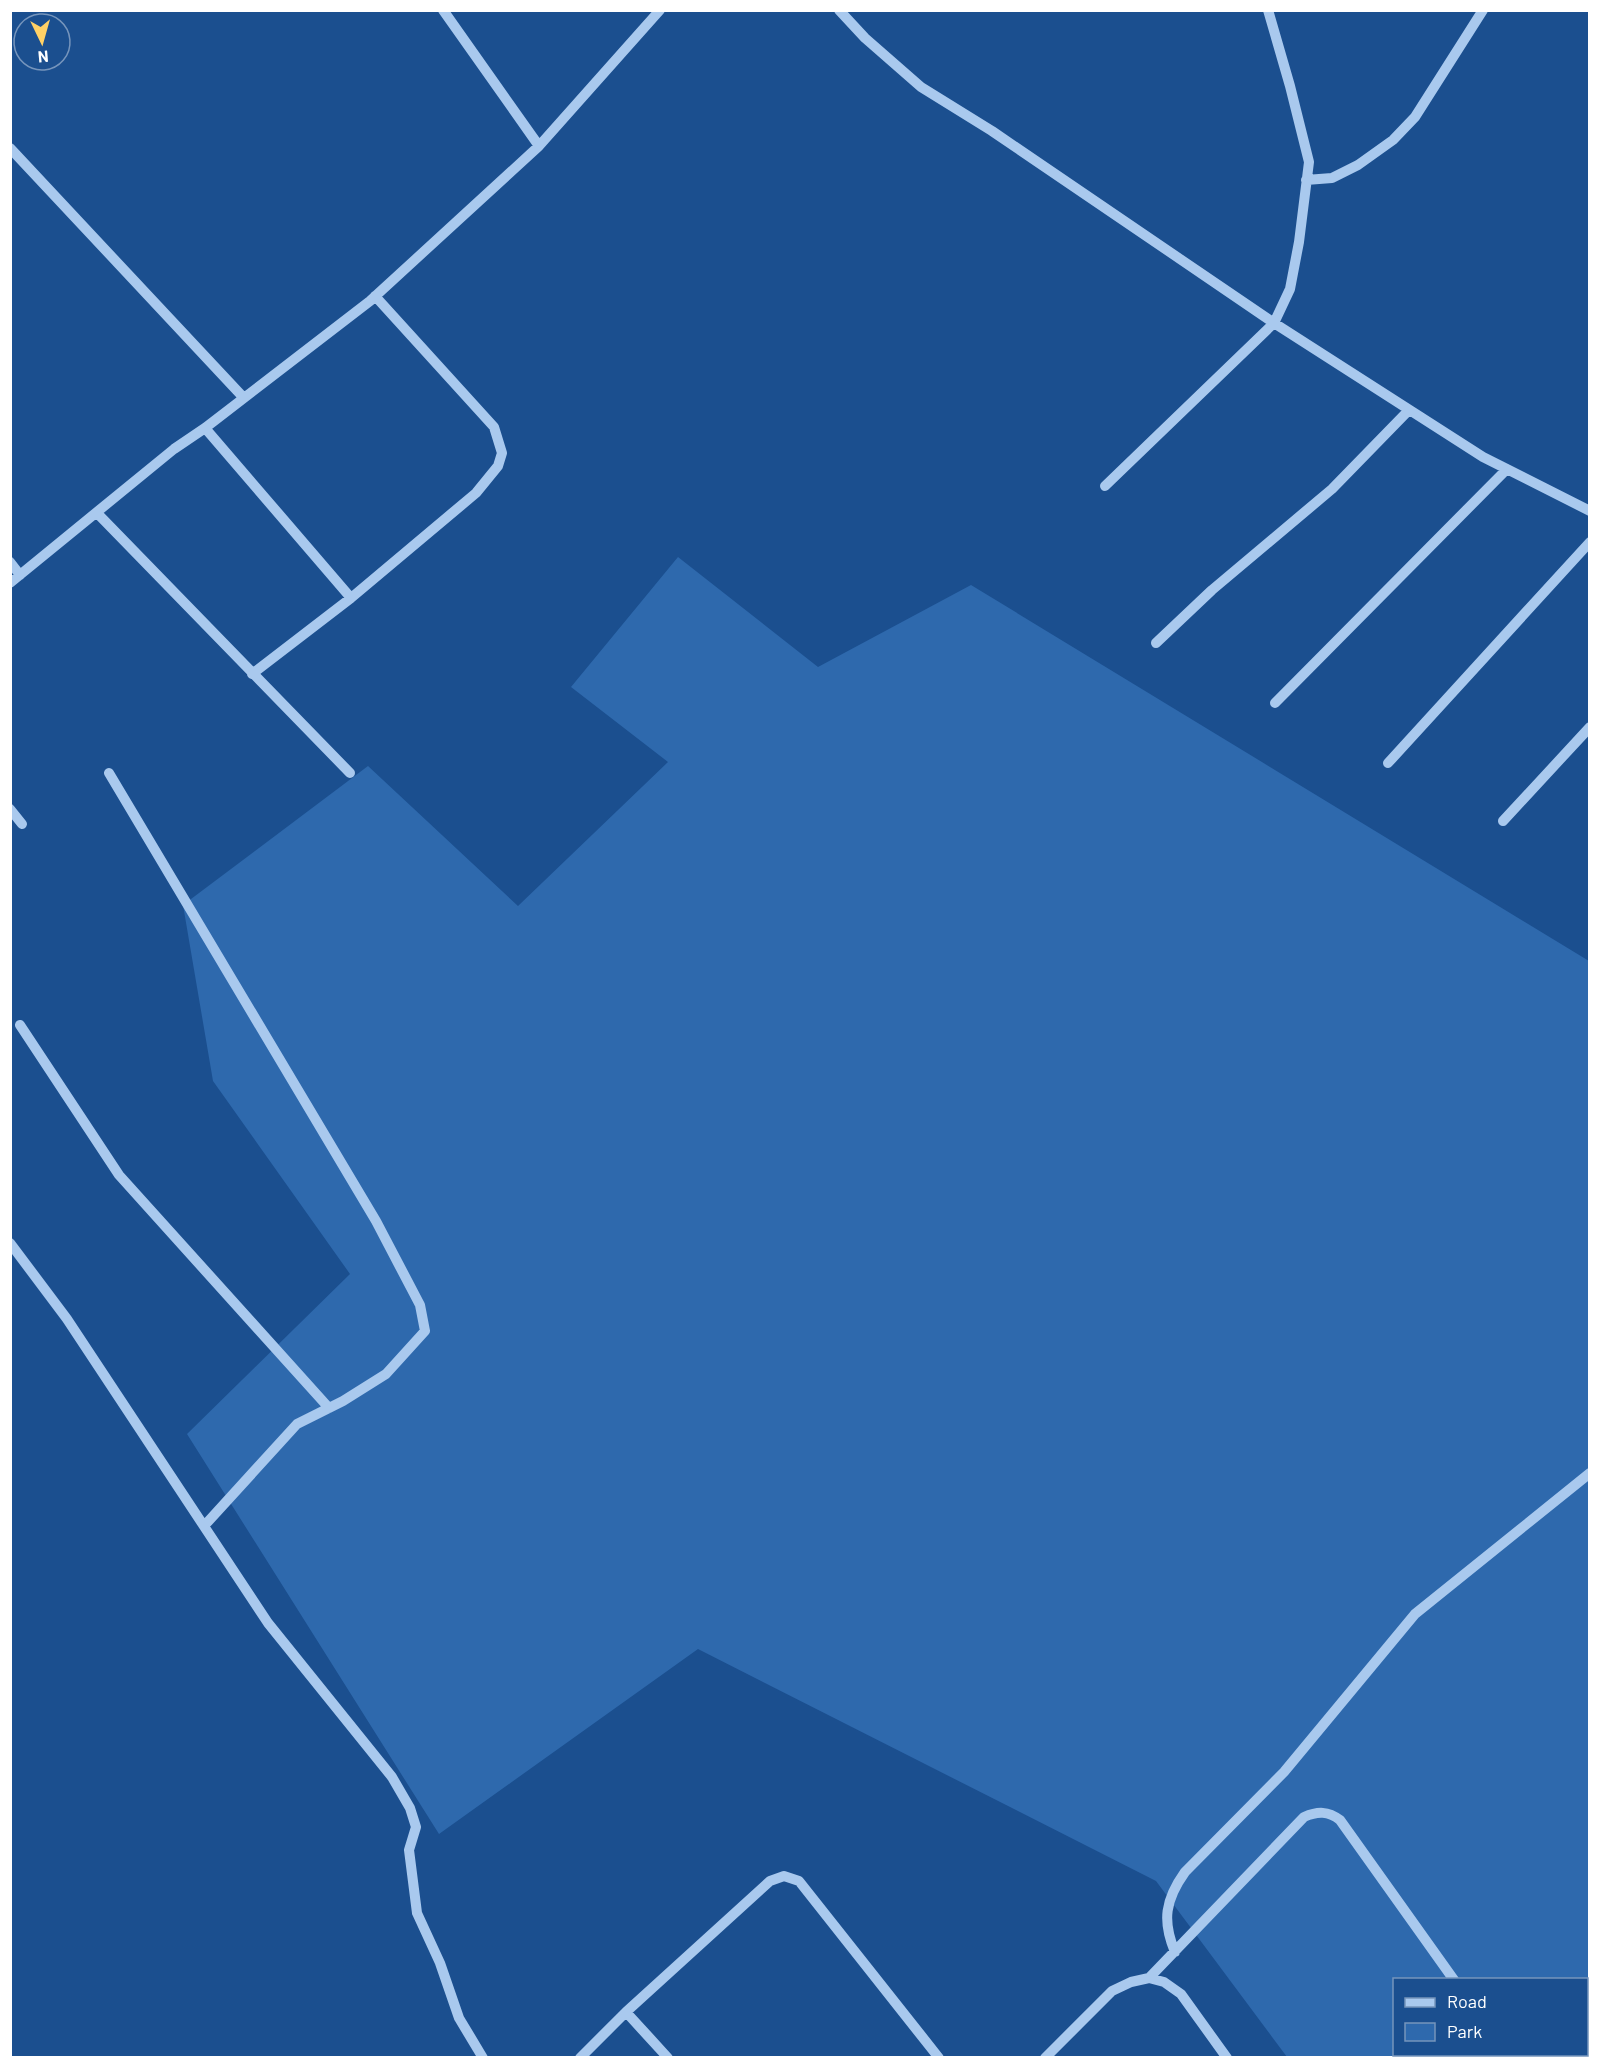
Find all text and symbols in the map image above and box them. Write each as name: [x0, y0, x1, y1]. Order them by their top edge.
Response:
north arrow: [12, 12, 72, 72]
text: N: [37, 48, 49, 67]
legend: [1393, 1978, 1588, 2056]
text: Road: [1447, 1990, 1487, 2012]
text: Park: [1447, 2020, 1482, 2042]

